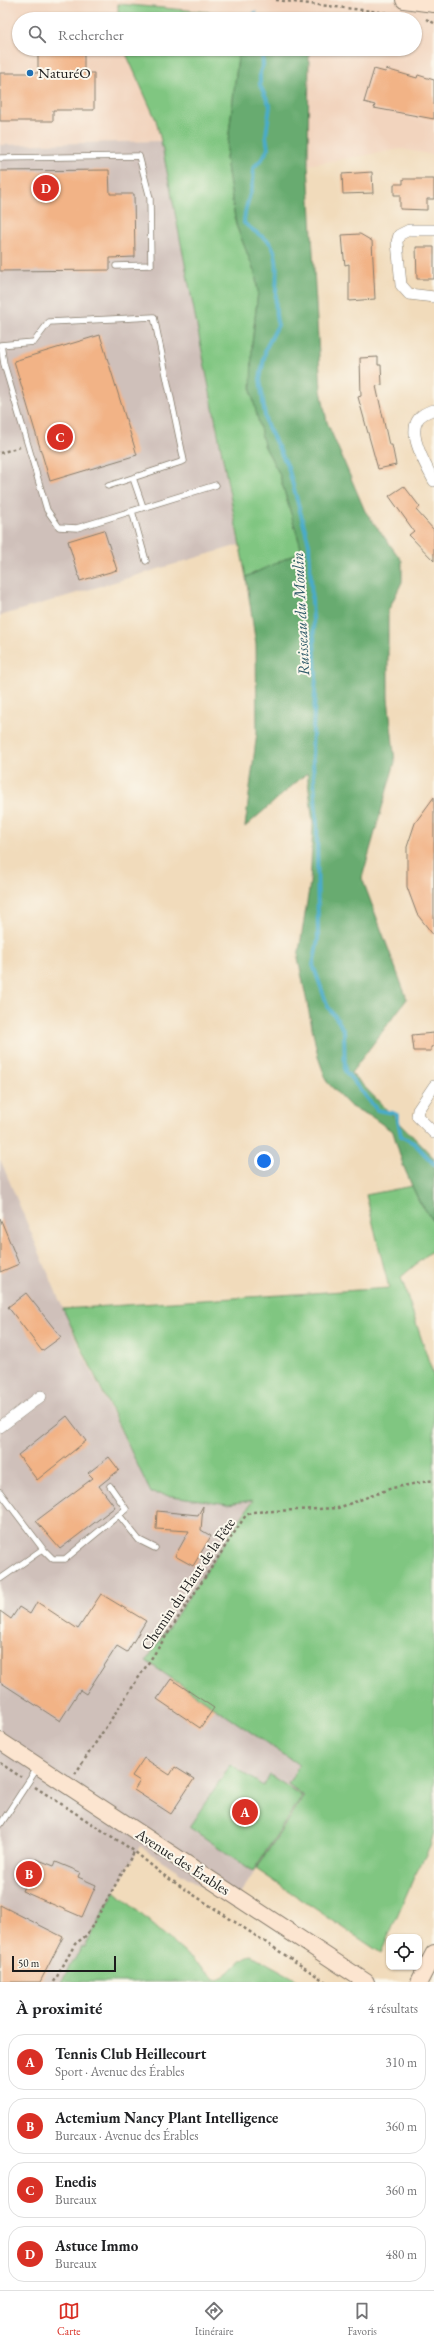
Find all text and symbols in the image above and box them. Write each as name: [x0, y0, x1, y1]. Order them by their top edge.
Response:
search box: [12, 12, 422, 56]
icon: search: [26, 23, 48, 45]
text: Rechercher: [58, 25, 124, 44]
place label: NaturéO: [38, 63, 91, 82]
marker: NaturéO: [25, 68, 35, 78]
pin: D: [33, 173, 59, 203]
pin: C: [47, 422, 73, 452]
water label: Ruisseau du Moulin: [287, 552, 314, 676]
your location: [254, 1151, 274, 1171]
street label: Chemin du Haut de la Fête: [136, 1514, 239, 1653]
pin: A: [232, 1797, 258, 1827]
street label: Avenue des Érables: [132, 1823, 234, 1899]
pin: B: [16, 1859, 42, 1889]
map controls: [386, 1934, 422, 1970]
button: locate: [386, 1934, 422, 1970]
scale bar: [12, 1954, 116, 1973]
text: 50 m: [18, 1956, 39, 1970]
text: À proximité: [16, 1997, 102, 2019]
text: 4 résultats: [368, 2000, 418, 2017]
text: Tennis Club Heillecourt: [55, 2044, 206, 2063]
text: A: [25, 2054, 35, 2071]
text: 310 m: [386, 2054, 417, 2071]
text: Sport · Avenue des Érables: [55, 2063, 185, 2080]
text: Actemium Nancy Plant Intelligence: [55, 2108, 278, 2127]
text: B: [26, 2118, 34, 2135]
text: 360 m: [386, 2118, 417, 2135]
text: Bureaux · Avenue des Érables: [55, 2127, 198, 2144]
text: Enedis: [55, 2172, 96, 2191]
text: C: [25, 2182, 35, 2199]
text: 360 m: [386, 2182, 417, 2199]
text: Bureaux: [55, 2191, 97, 2208]
text: Astuce Immo: [55, 2236, 138, 2255]
text: D: [25, 2246, 35, 2263]
text: 480 m: [386, 2246, 417, 2263]
text: Bureaux: [55, 2255, 97, 2272]
tab: Carte: [57, 2300, 81, 2338]
tab: Itinéraire: [195, 2300, 233, 2338]
tab: Favoris: [348, 2300, 377, 2338]

